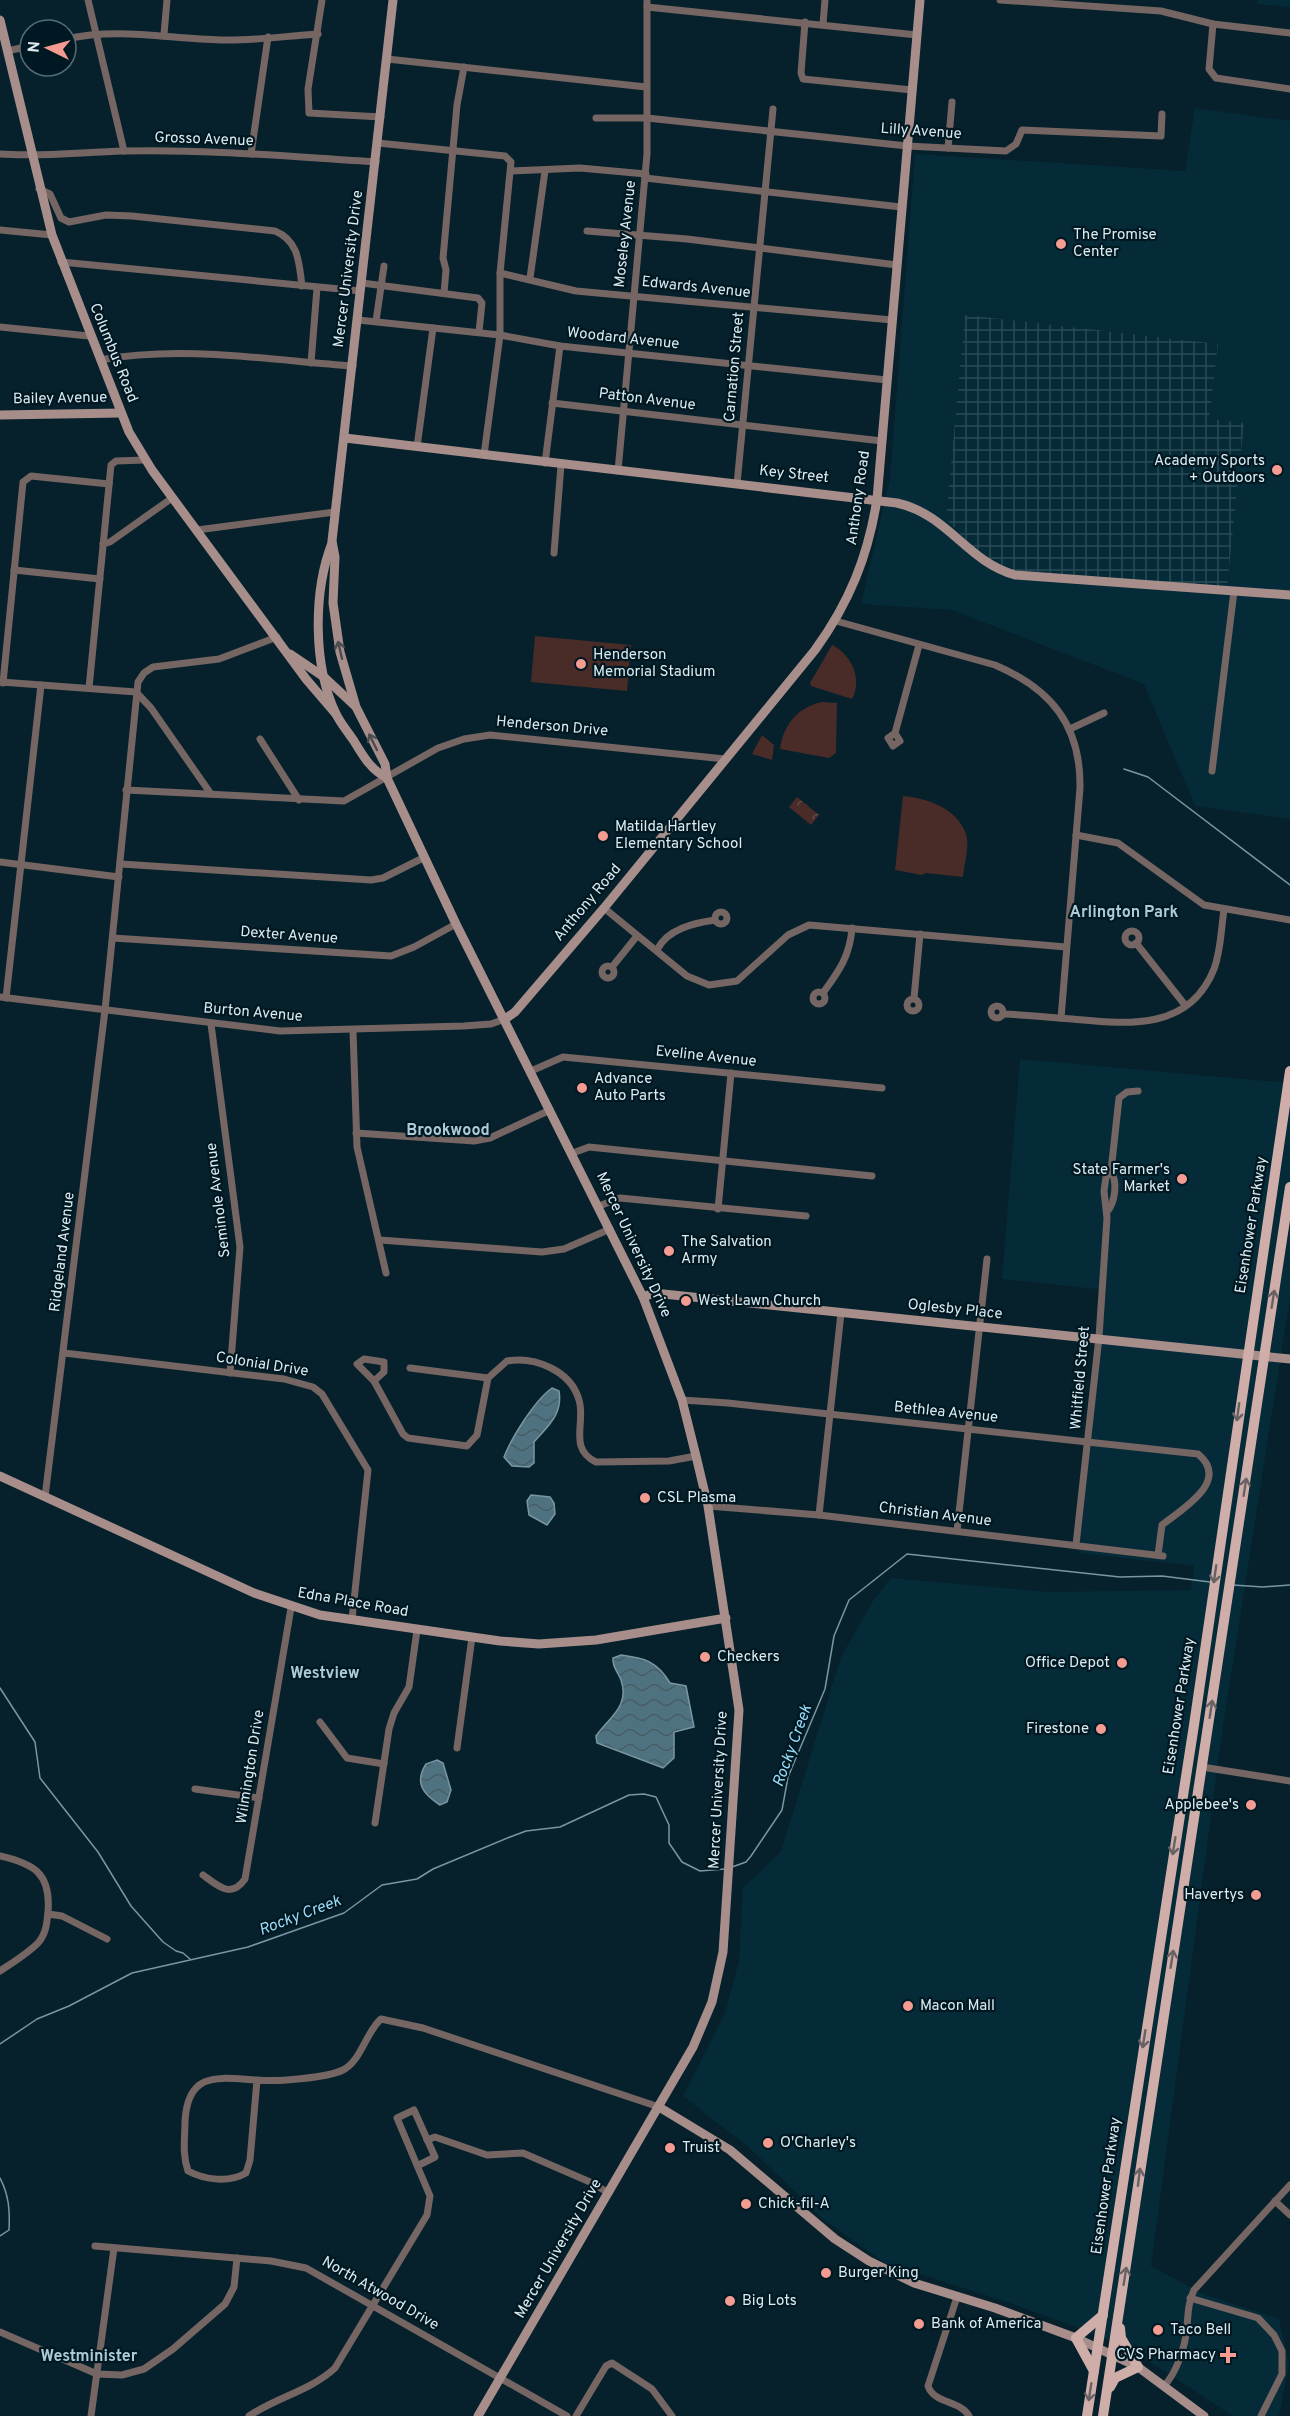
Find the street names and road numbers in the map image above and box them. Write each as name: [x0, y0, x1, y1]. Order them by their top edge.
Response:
street label: Lilly Avenue: [880, 120, 962, 144]
street label: Grosso Avenue: [154, 129, 254, 151]
street label: Moseley Avenue: [611, 179, 641, 289]
street label: Mercer University Drive: [330, 189, 368, 349]
street label: Edwards Avenue: [641, 273, 751, 303]
street label: Columbus Road: [84, 301, 142, 405]
street label: Carnation Street: [721, 311, 749, 423]
street label: Woodard Avenue: [566, 324, 680, 354]
street label: Patton Avenue: [597, 385, 697, 415]
street label: Bailey Avenue: [13, 389, 107, 409]
street label: Anthony Road: [843, 449, 875, 547]
street label: Key Street: [758, 462, 830, 488]
street label: Henderson Drive: [495, 713, 609, 741]
street label: Anthony Road: [550, 860, 626, 946]
street label: Dexter Avenue: [239, 923, 339, 949]
street label: Burton Avenue: [202, 999, 304, 1027]
street label: Eveline Avenue: [655, 1042, 757, 1072]
street label: Seminole Avenue: [203, 1141, 235, 1259]
street label: Eisenhower Parkway: [1232, 1155, 1272, 1295]
street label: Mercer University Drive: [591, 1169, 675, 1321]
street label: Ridgeland Avenue: [46, 1191, 80, 1313]
street label: Oglesby Place: [907, 1296, 1003, 1324]
street label: Whitfield Street: [1067, 1325, 1095, 1431]
street label: Colonial Drive: [214, 1348, 310, 1382]
street label: Bethlea Avenue: [893, 1398, 999, 1428]
street label: Christian Avenue: [877, 1499, 993, 1531]
street label: Edna Place Road: [296, 1584, 410, 1622]
street label: Eisenhower Parkway: [1160, 1636, 1200, 1776]
street label: Wilmington Drive: [233, 1709, 269, 1825]
street label: Mercer University Drive: [705, 1710, 733, 1870]
street label: Eisenhower Parkway: [1088, 2116, 1126, 2256]
street label: Mercer University Drive: [511, 2176, 607, 2322]
street label: North Atwood Drive: [318, 2253, 442, 2335]

